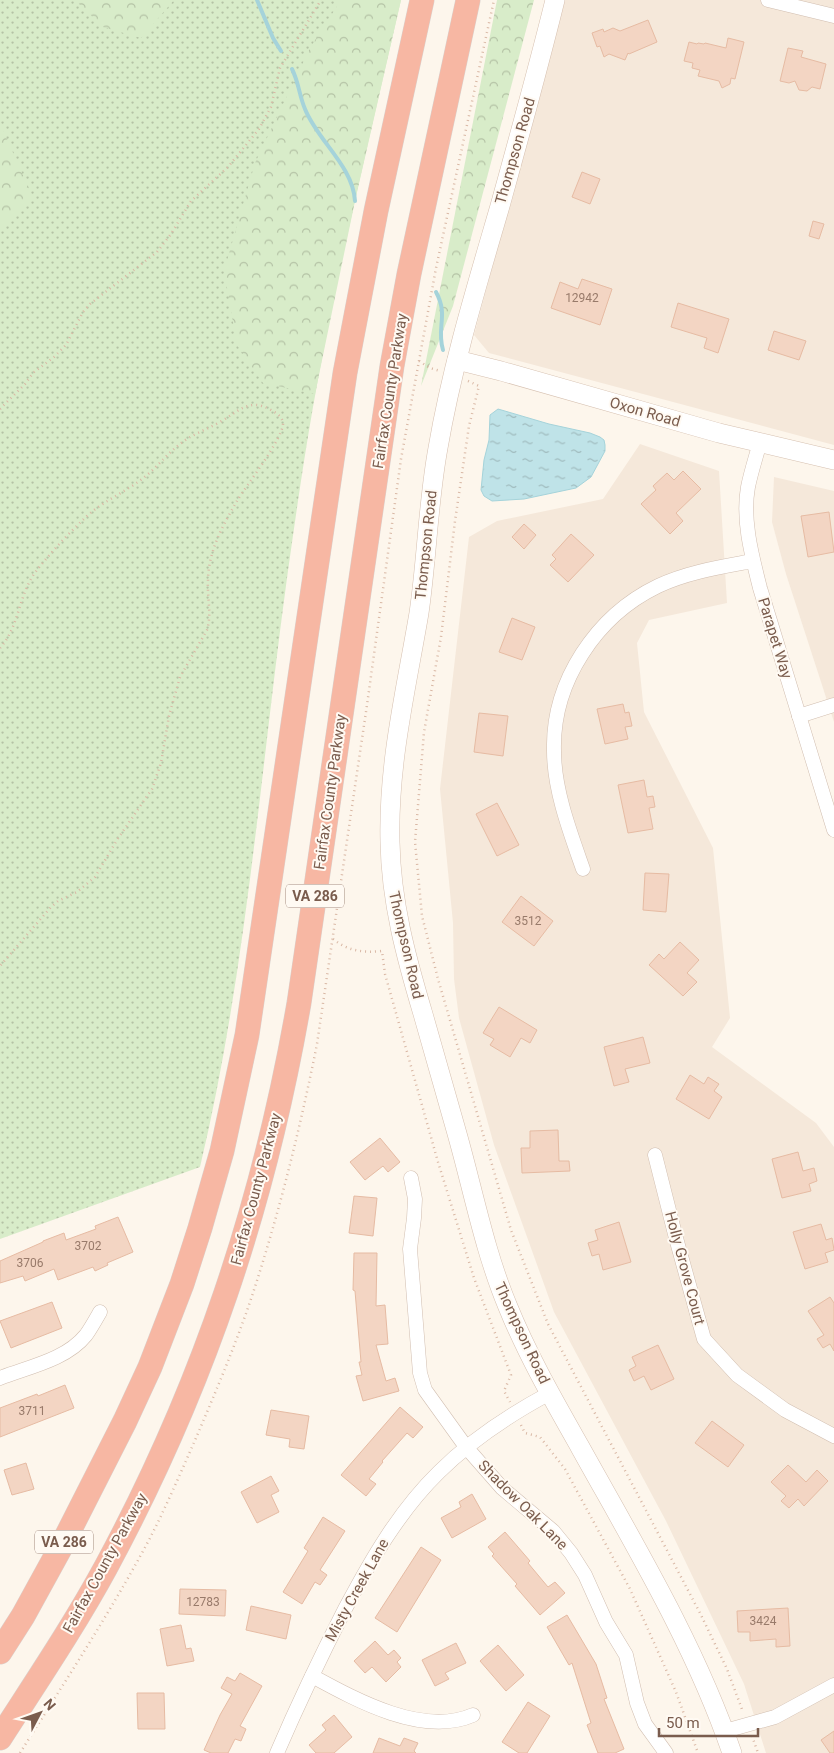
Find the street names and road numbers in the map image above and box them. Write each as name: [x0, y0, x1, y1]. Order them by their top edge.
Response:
street label: Thompson Road: [491, 96, 539, 206]
street label: Fairfax County Parkway: [369, 312, 411, 470]
street label: Oxon Road: [608, 393, 682, 431]
street label: Thompson Road: [411, 489, 441, 601]
street label: Parapet Way: [754, 595, 796, 681]
street label: Fairfax County Parkway: [310, 713, 350, 871]
road number: VA 286: [286, 884, 344, 908]
street label: Thompson Road: [385, 889, 427, 1001]
street label: Fairfax County Parkway: [227, 1111, 285, 1267]
street label: Holly Grove Court: [661, 1209, 709, 1327]
street label: Thompson Road: [491, 1279, 553, 1387]
street label: Shadow Oak Lane: [474, 1456, 572, 1554]
street label: Fairfax County Parkway: [59, 1490, 151, 1636]
road number: VA 286: [35, 1530, 93, 1554]
street label: Misty Creek Lane: [321, 1535, 393, 1644]

